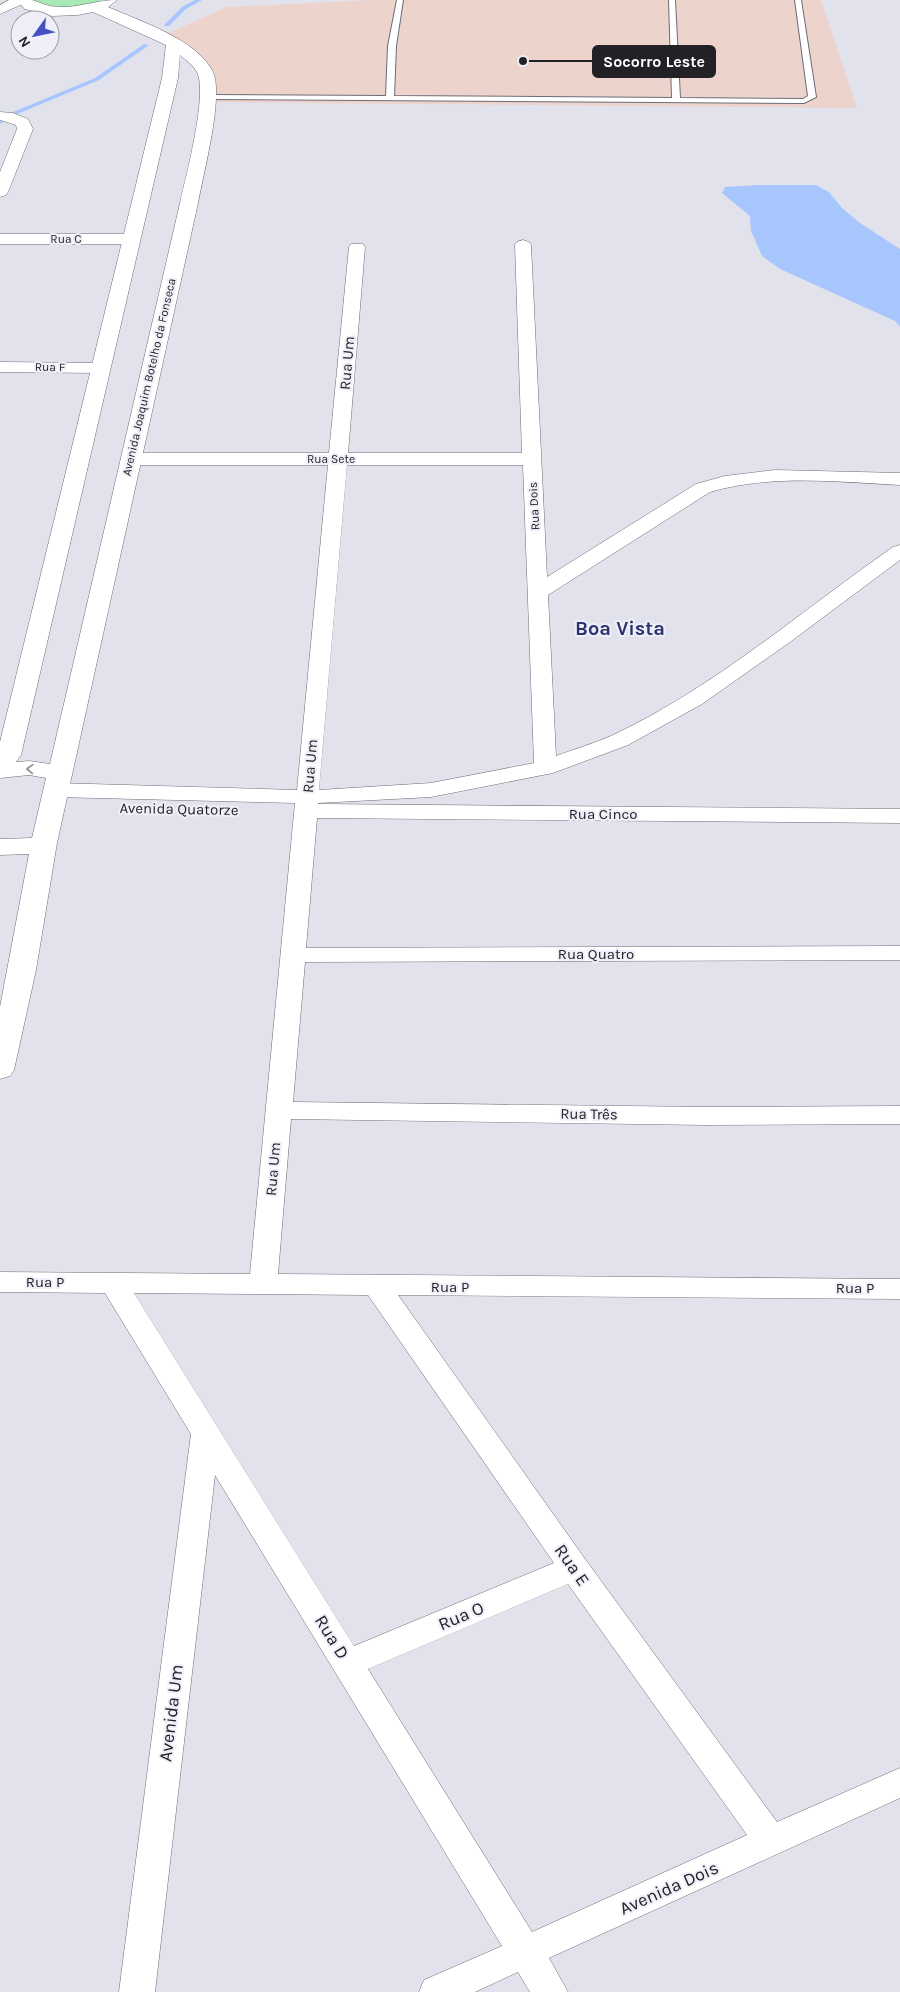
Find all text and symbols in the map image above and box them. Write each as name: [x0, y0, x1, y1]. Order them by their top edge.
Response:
north arrow: [10, 10, 60, 60]
text: N: [15, 33, 34, 51]
callout: Socorro Leste: [593, 46, 715, 77]
text: Socorro Leste: [603, 52, 705, 71]
street label: Rua C: [50, 232, 82, 246]
street label: Avenida Joaquim Botelho da Fonseca: [119, 277, 179, 477]
street label: Rua Um: [336, 335, 358, 391]
street label: Rua F: [35, 360, 65, 374]
street label: Rua Sete: [307, 452, 355, 466]
street label: Rua Dois: [526, 481, 542, 531]
district label: Boa Vista: [575, 617, 665, 640]
street label: Rua Um: [299, 738, 321, 794]
one-way arrow: [26, 764, 34, 774]
street label: Avenida Quatorze: [119, 799, 239, 819]
street label: Rua Cinco: [569, 805, 637, 823]
street label: Rua Quatro: [558, 945, 634, 963]
street label: Rua Três: [560, 1104, 618, 1124]
street label: Rua Um: [262, 1141, 284, 1197]
street label: Rua P: [26, 1273, 64, 1291]
street label: Rua P: [431, 1278, 469, 1296]
street label: Rua P: [836, 1279, 874, 1297]
street label: Rua E: [550, 1540, 594, 1590]
street label: Rua O: [435, 1597, 487, 1635]
street label: Rua D: [310, 1611, 354, 1663]
street label: Avenida Um: [154, 1663, 188, 1763]
street label: Avenida Dois: [616, 1856, 722, 1920]

